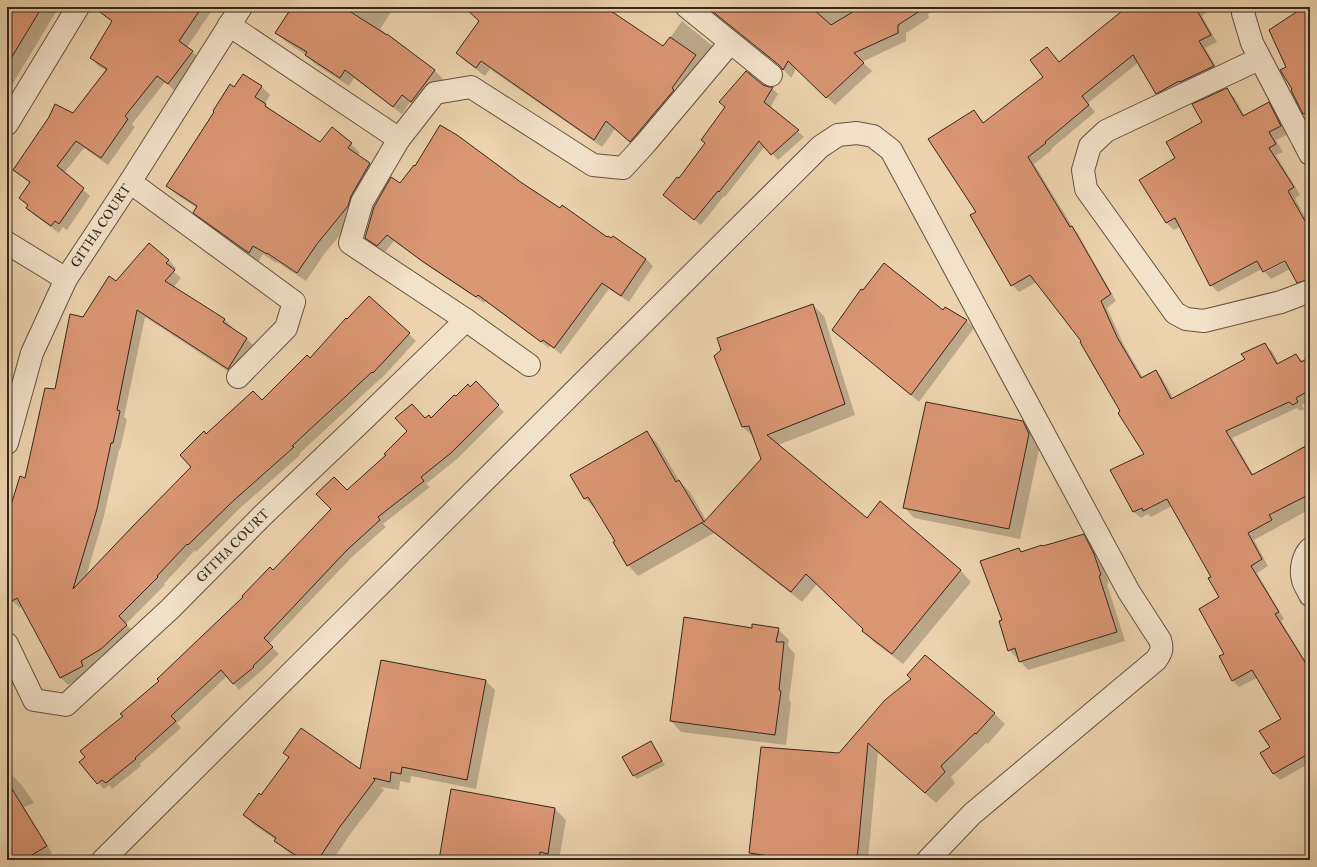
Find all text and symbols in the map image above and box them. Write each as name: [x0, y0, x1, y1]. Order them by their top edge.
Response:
street label: GITHA COURT: [67, 181, 135, 271]
street label: GITHA COURT: [193, 506, 273, 586]

